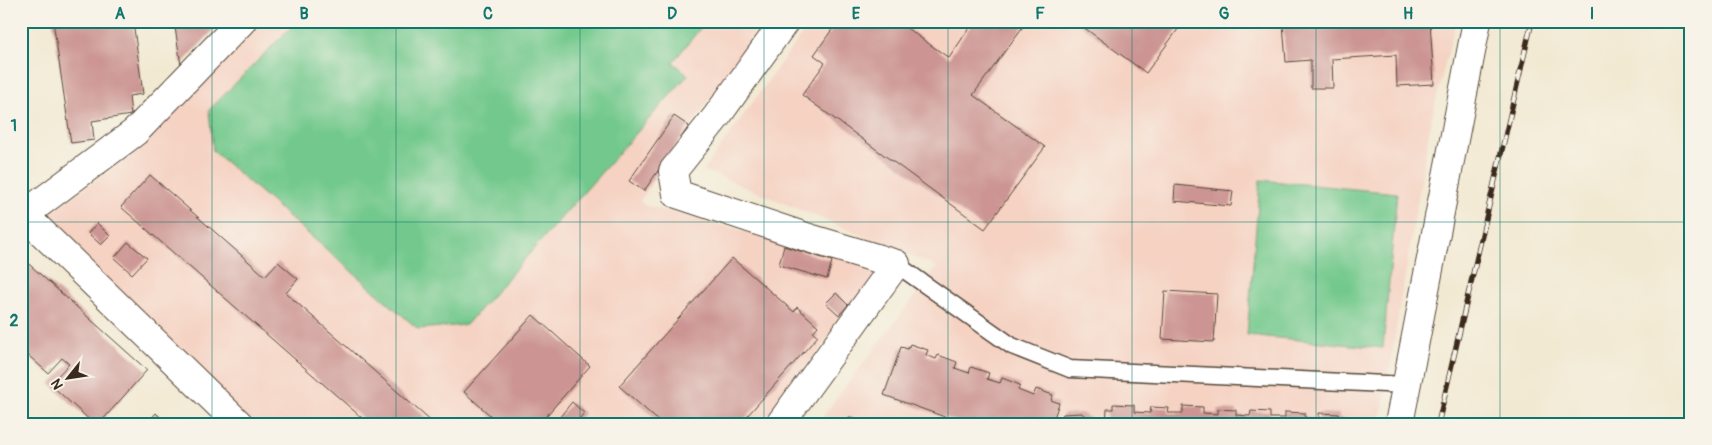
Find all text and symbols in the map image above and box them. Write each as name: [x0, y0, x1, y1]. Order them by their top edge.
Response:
text: A: [115, 4, 126, 24]
text: B: [299, 4, 309, 24]
text: C: [483, 4, 493, 24]
text: D: [667, 4, 677, 24]
text: E: [852, 4, 861, 24]
text: F: [1035, 4, 1045, 24]
text: G: [1219, 4, 1230, 24]
text: H: [1403, 4, 1413, 24]
text: I: [1590, 4, 1594, 24]
text: 1: [11, 116, 17, 136]
text: 2: [10, 311, 19, 331]
north arrow: [42, 352, 92, 402]
text: N: [47, 376, 67, 393]

